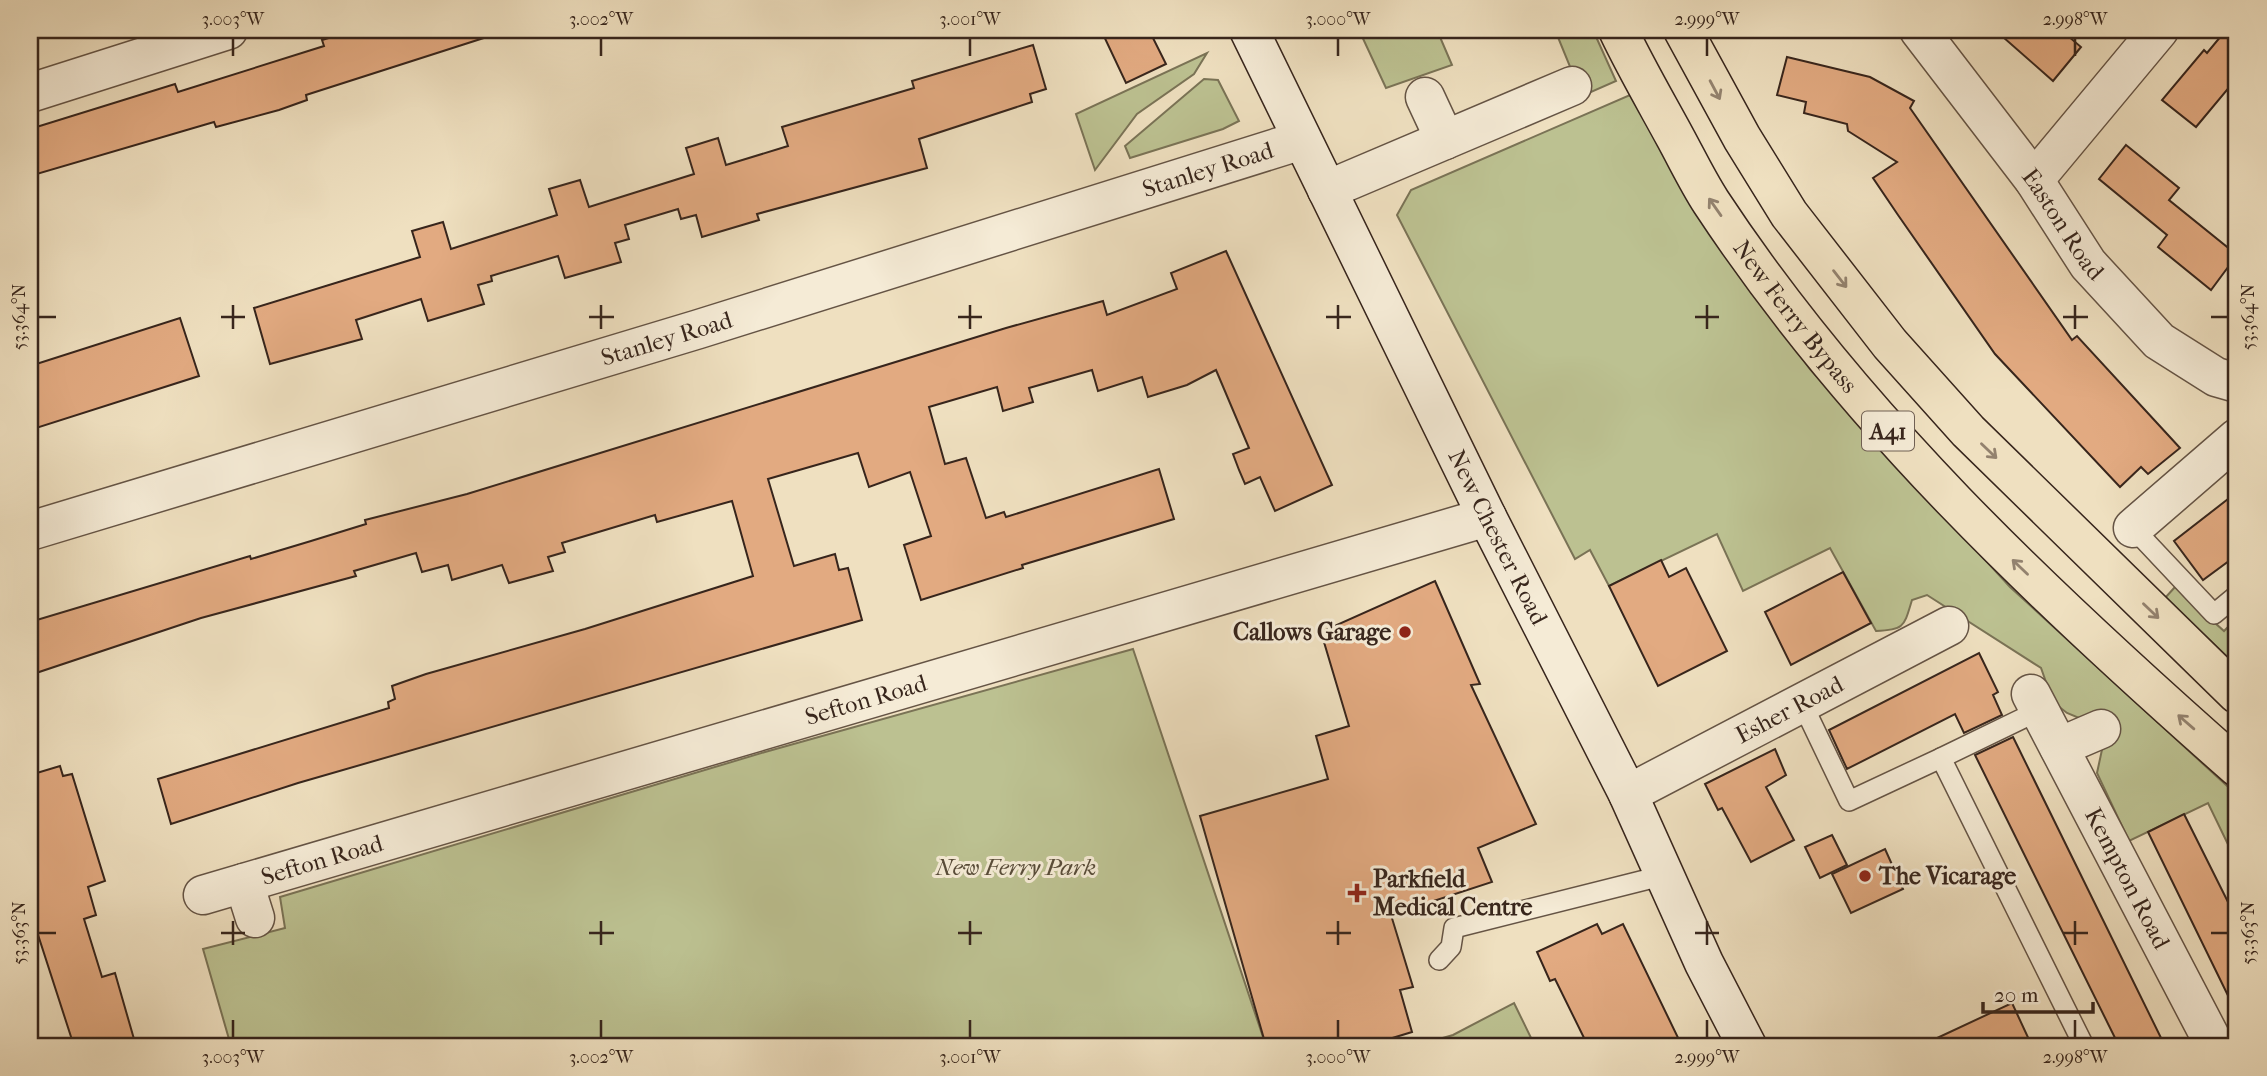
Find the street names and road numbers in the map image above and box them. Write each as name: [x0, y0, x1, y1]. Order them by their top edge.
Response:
street label: Stanley Road: [1139, 136, 1277, 203]
street label: Easton Road: [2016, 163, 2110, 287]
street label: New Ferry Bypass: [1727, 235, 1864, 399]
street label: Stanley Road: [598, 305, 736, 372]
road number: A41: [1862, 412, 1914, 450]
street label: New Chester Road: [1442, 445, 1554, 630]
street label: Sefton Road: [802, 668, 931, 731]
street label: Esher Road: [1731, 670, 1849, 749]
street label: Kempton Road: [2079, 803, 2176, 954]
street label: Sefton Road: [258, 829, 387, 891]

